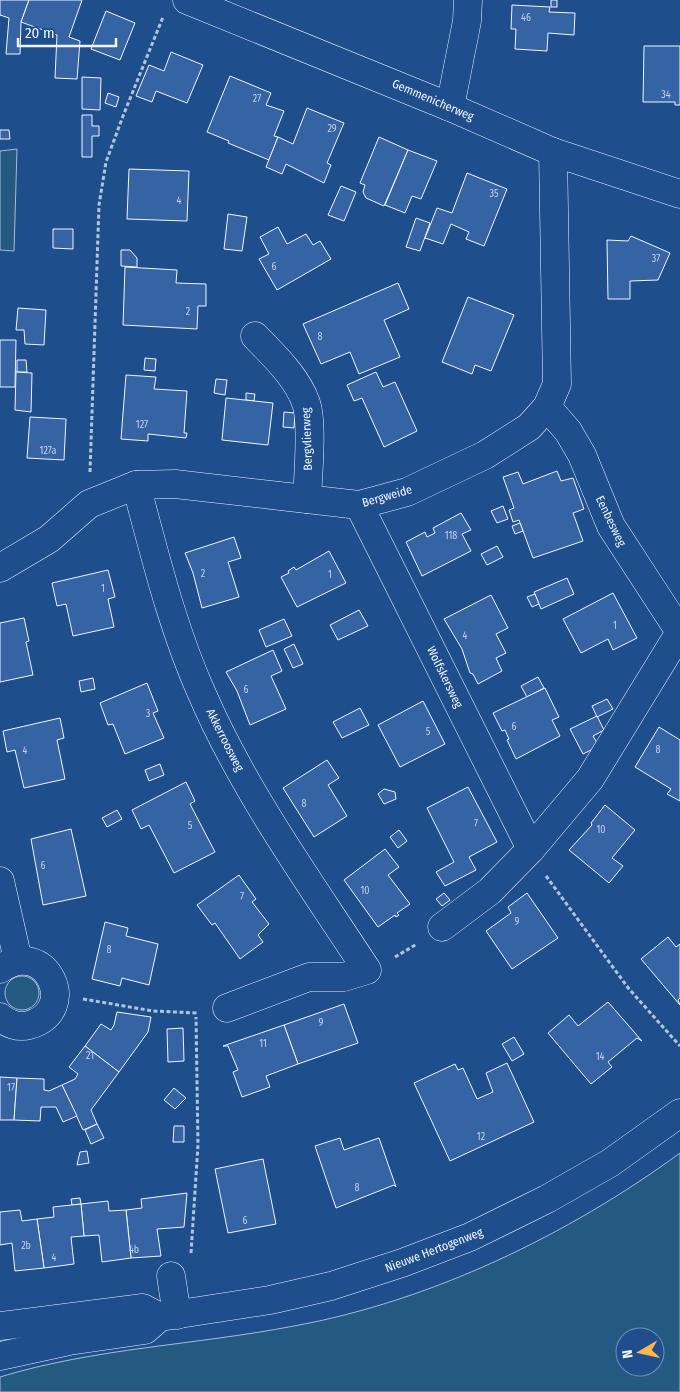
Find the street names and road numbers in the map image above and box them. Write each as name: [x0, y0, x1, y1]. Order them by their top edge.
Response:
street label: Gemmenicherweg: [390, 76, 476, 124]
street label: Bergvlierweg: [299, 407, 315, 471]
street label: Bergweide: [360, 482, 414, 510]
street label: Eenbesweg: [593, 493, 629, 549]
street label: Wolfskersweg: [424, 644, 466, 711]
street label: Akkerroosweg: [203, 706, 247, 774]
street label: Nieuwe Hertogenweg: [383, 1225, 485, 1275]

